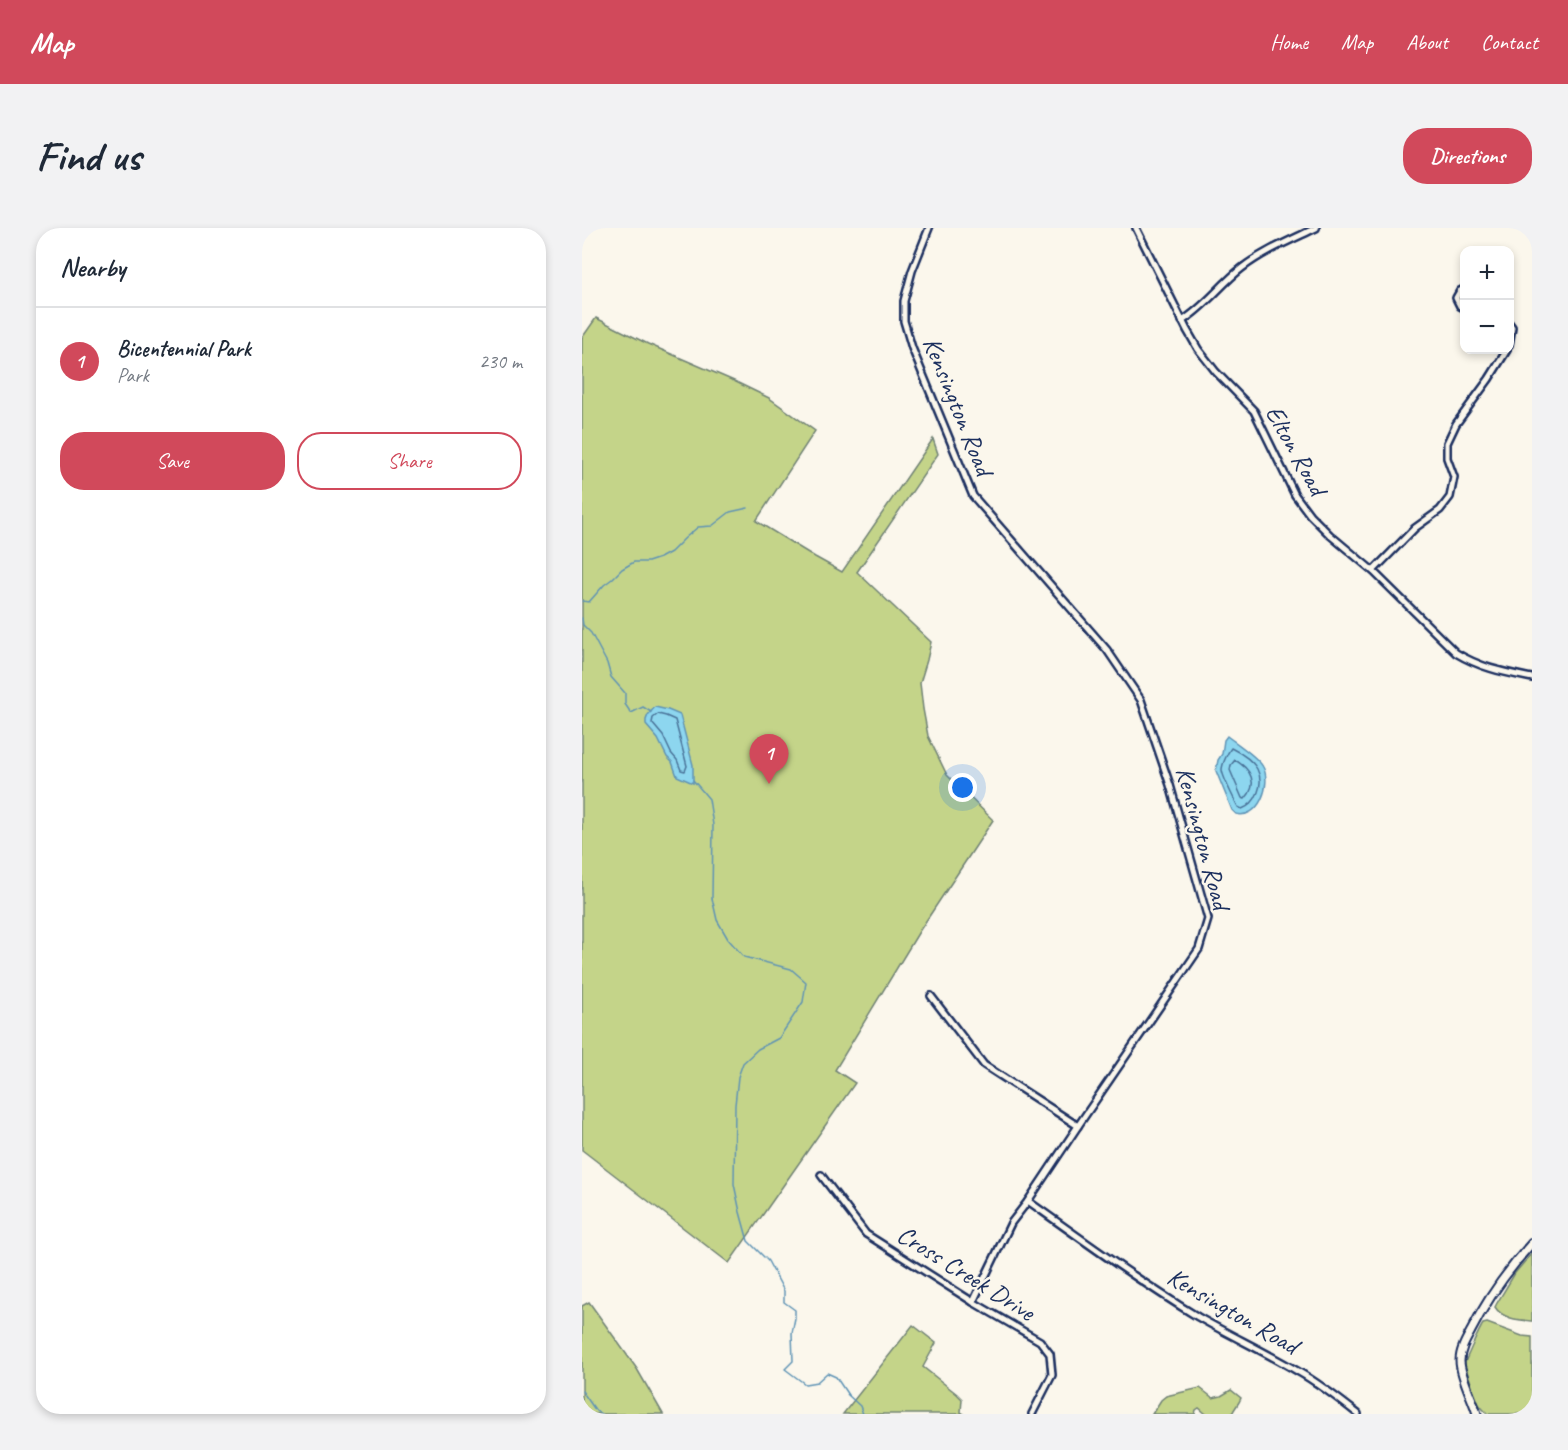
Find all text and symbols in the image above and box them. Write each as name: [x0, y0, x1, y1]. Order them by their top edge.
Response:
text: Map: [30, 25, 73, 60]
text: Home: [1270, 29, 1308, 55]
text: Map: [1341, 29, 1373, 55]
text: About: [1406, 29, 1448, 55]
text: Contact: [1481, 29, 1538, 55]
button: Directions: [1403, 128, 1532, 184]
text: Find us: [36, 130, 141, 183]
map controls: [1460, 246, 1514, 354]
button: +: [1460, 246, 1514, 300]
text: Nearby: [60, 251, 125, 284]
button: −: [1460, 300, 1514, 354]
street label: Kensington Road: [915, 332, 1002, 483]
text: Bicentennial Park: [117, 335, 251, 363]
text: 1: [75, 349, 84, 374]
text: 230 m: [479, 349, 522, 374]
text: Park: [117, 363, 149, 388]
street label: Elton Road: [1258, 399, 1336, 504]
button: Save: [60, 432, 285, 490]
button: Share: [297, 432, 522, 490]
pin: 1: [750, 734, 789, 784]
street label: Kensington Road: [1168, 763, 1239, 916]
your location: [948, 773, 977, 802]
street label: Cross Creek Drive: [891, 1218, 1042, 1329]
street label: Kensington Road: [1162, 1260, 1308, 1364]

